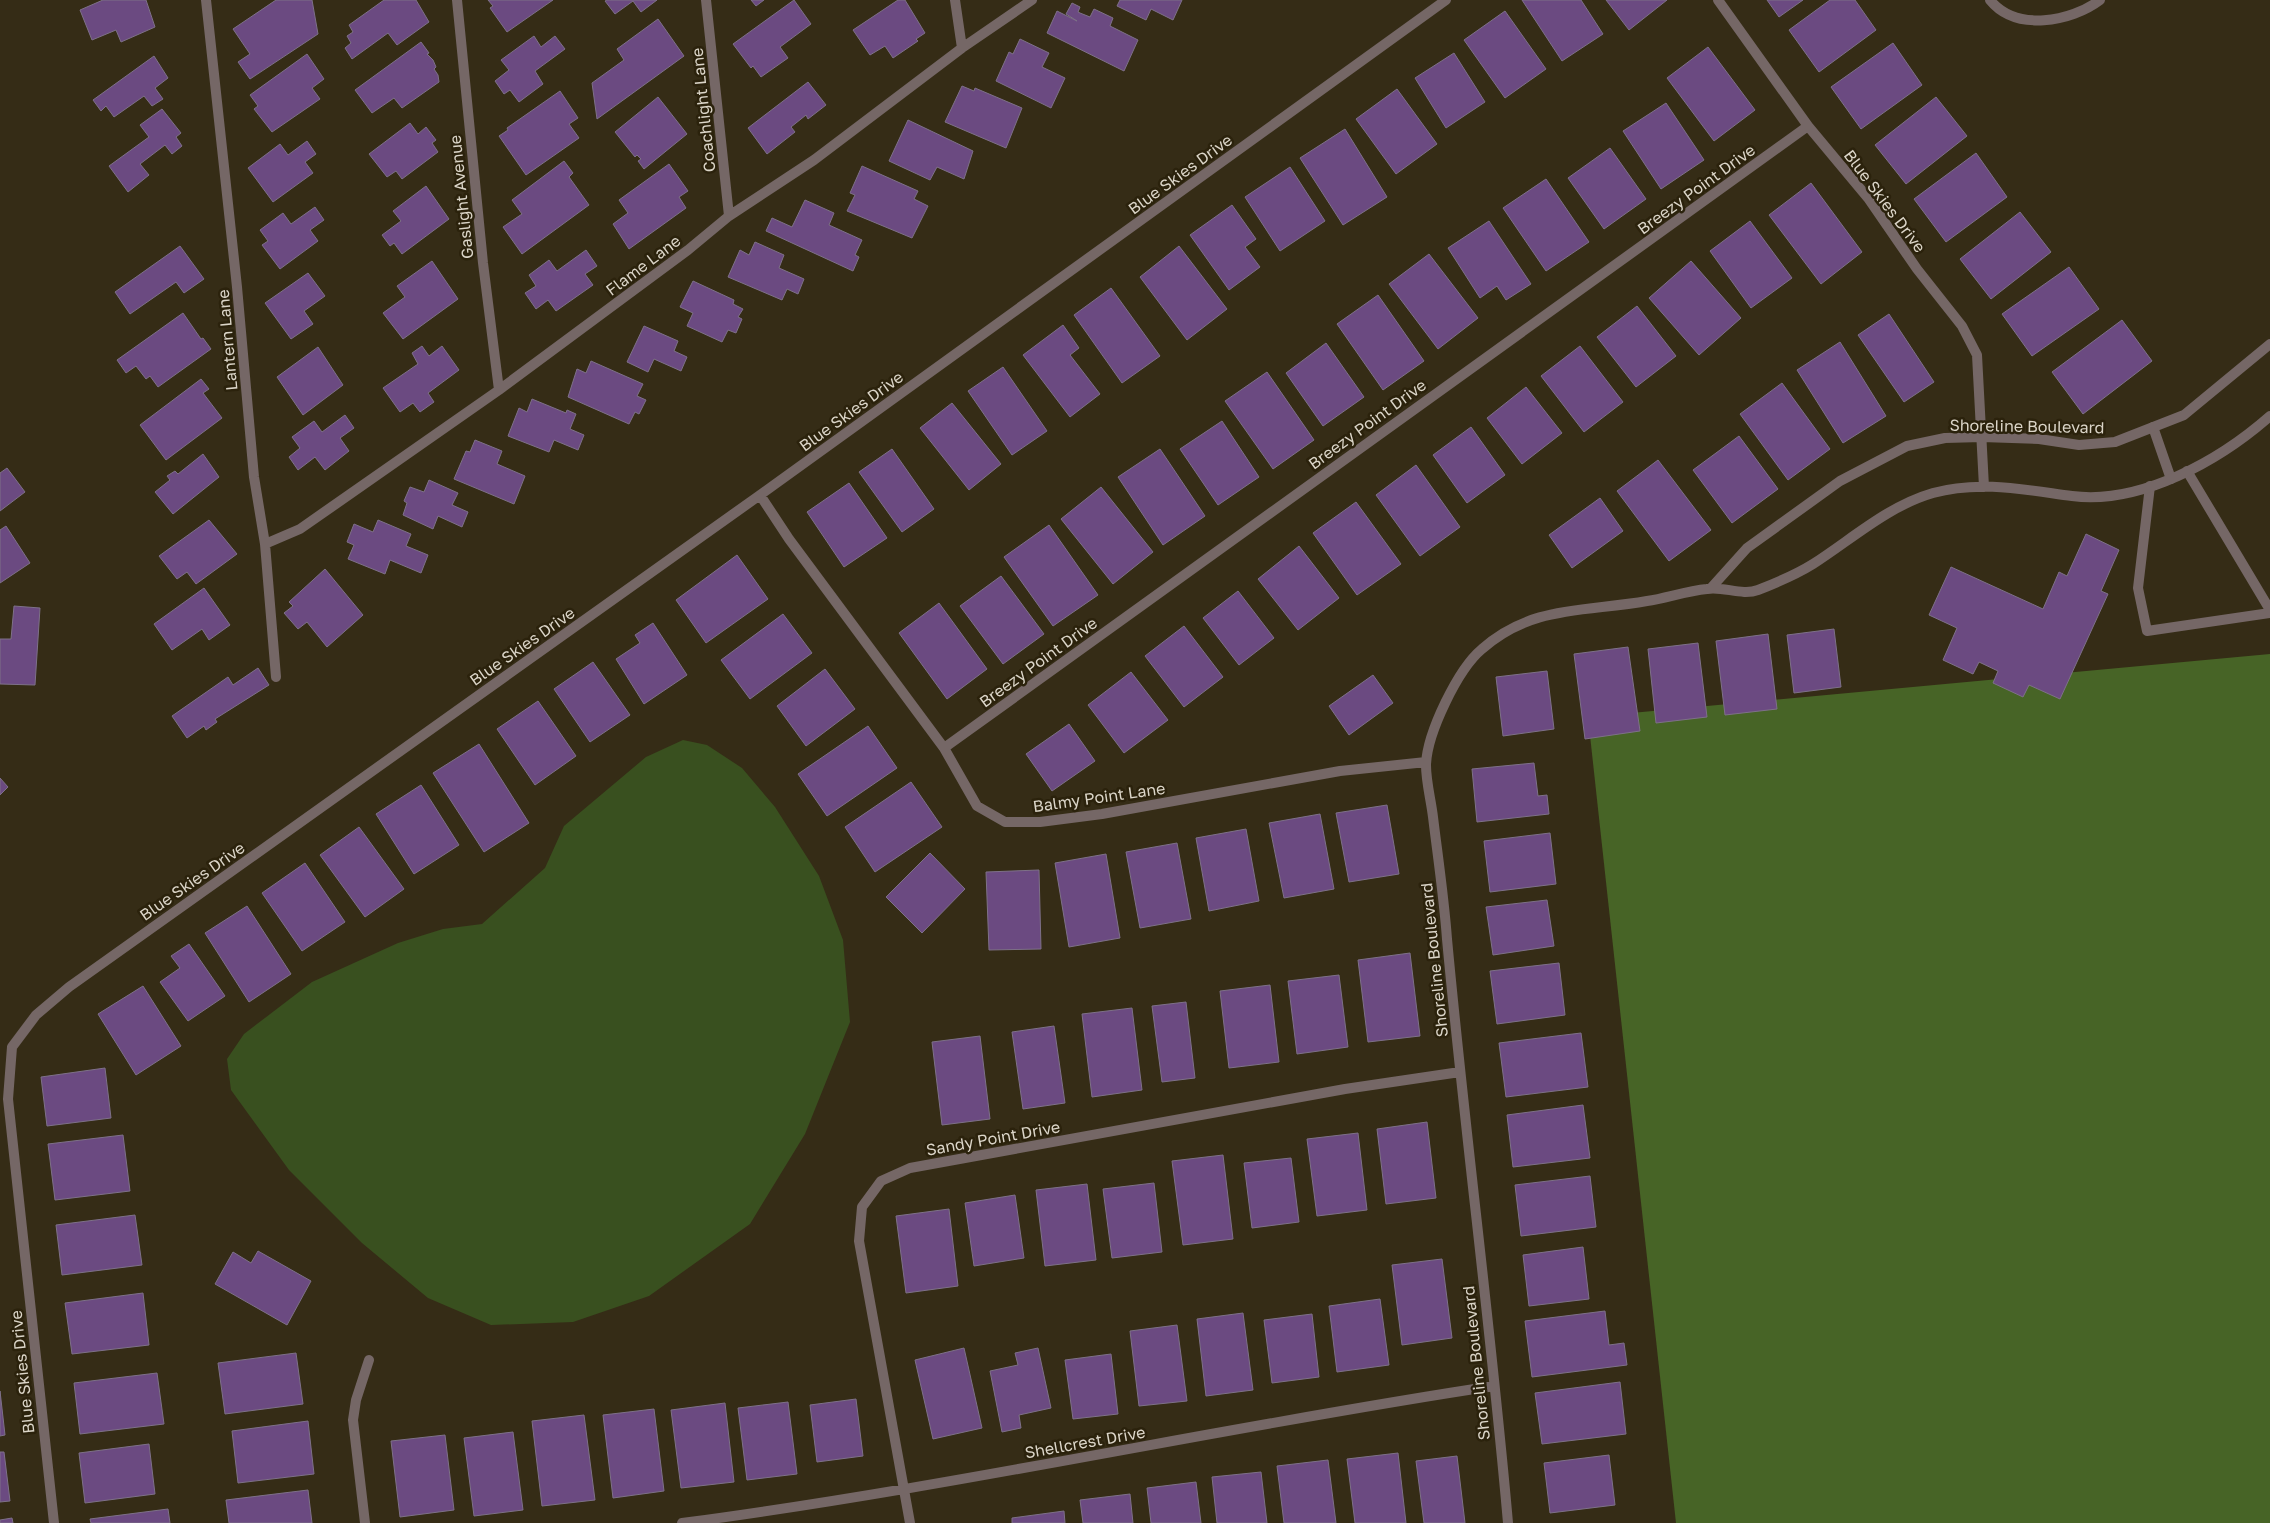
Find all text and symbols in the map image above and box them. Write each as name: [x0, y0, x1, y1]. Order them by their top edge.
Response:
street label: Coachlight Lane: [687, 47, 719, 173]
street label: Blue Skies Drive: [1124, 130, 1236, 218]
street label: Gaslight Avenue: [445, 134, 477, 260]
street label: Breezy Point Drive: [1633, 140, 1759, 238]
street label: Blue Skies Drive: [1840, 146, 1930, 256]
street label: Flame Lane: [602, 230, 684, 300]
street label: Lantern Lane: [213, 289, 241, 391]
street label: Blue Skies Drive: [795, 367, 907, 455]
street label: Breezy Point Drive: [1304, 375, 1430, 473]
street label: Shoreline Boulevard: [1949, 415, 2105, 437]
street label: Blue Skies Drive: [466, 602, 578, 690]
street label: Breezy Point Drive: [975, 613, 1101, 711]
street label: Balmy Point Lane: [1032, 778, 1166, 816]
street label: Blue Skies Drive: [136, 837, 248, 925]
street label: Shoreline Boulevard: [1416, 882, 1452, 1038]
street label: Sandy Point Drive: [924, 1116, 1062, 1160]
street label: Shoreline Boulevard: [1458, 1285, 1494, 1441]
street label: Blue Skies Drive: [6, 1309, 38, 1435]
street label: Shellcrest Drive: [1023, 1422, 1147, 1462]

